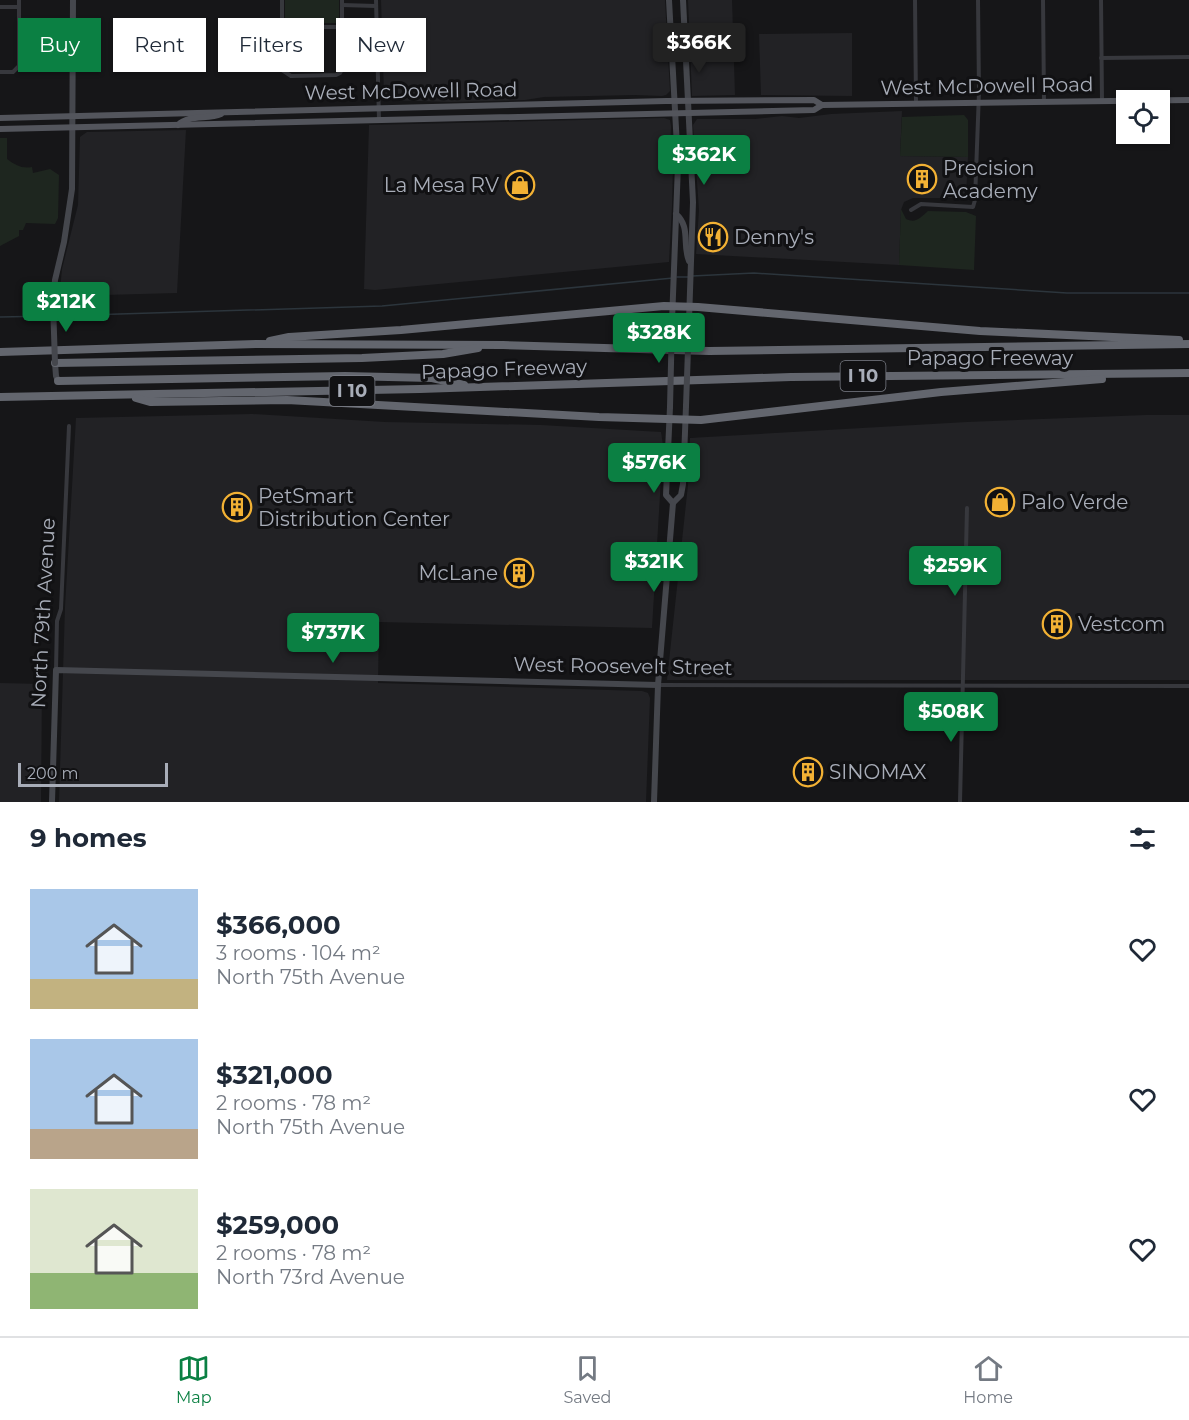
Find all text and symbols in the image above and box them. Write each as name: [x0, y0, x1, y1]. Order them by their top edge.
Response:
chip: Buy: [18, 18, 101, 72]
chip: Rent: [113, 18, 206, 72]
chip: Filters: [218, 18, 324, 72]
chip: New: [336, 18, 426, 72]
pin: $366K: [657, 23, 741, 74]
text: $366K: [667, 30, 731, 54]
street label: West McDowell Road: [880, 72, 1094, 100]
street label: West McDowell Road: [304, 77, 518, 105]
map controls: [1116, 90, 1170, 144]
button: locate: [1116, 90, 1170, 144]
pin: $362K: [662, 135, 746, 186]
text: $362K: [672, 142, 736, 166]
place label: Precision Academy: [943, 156, 1038, 203]
building icon: Precision Academy: [906, 163, 938, 195]
shop icon: La Mesa RV: [504, 169, 536, 201]
place label: La Mesa RV: [384, 173, 499, 197]
restaurant icon: Denny's: [697, 221, 729, 253]
place label: Denny's: [734, 225, 814, 249]
pin: $212K: [24, 282, 108, 333]
text: $212K: [37, 289, 96, 313]
pin: $328K: [617, 313, 701, 364]
text: $328K: [627, 320, 691, 344]
street label: Papago Freeway: [907, 346, 1073, 370]
street label: Papago Freeway: [420, 354, 588, 384]
road number: I 10: [840, 361, 886, 391]
road number: I 10: [330, 376, 374, 406]
pin: $576K: [612, 443, 696, 494]
text: $576K: [622, 450, 686, 474]
place label: PetSmart Distribution Center: [258, 484, 450, 531]
shop icon: Palo Verde: [984, 486, 1016, 518]
place label: Palo Verde: [1021, 490, 1128, 514]
building icon: PetSmart Distribution Center: [221, 491, 253, 523]
street label: North 79th Avenue: [26, 517, 60, 709]
pin: $321K: [612, 542, 696, 593]
pin: $259K: [913, 546, 997, 597]
text: $321K: [625, 549, 683, 573]
text: $259K: [923, 553, 987, 577]
building icon: McLane: [503, 557, 535, 589]
place label: McLane: [418, 561, 498, 585]
building icon: Vestcom: [1041, 608, 1073, 640]
place label: Vestcom: [1078, 612, 1165, 636]
pin: $737K: [291, 613, 375, 664]
text: $737K: [301, 620, 365, 644]
street label: West Roosevelt Street: [513, 652, 733, 680]
pin: $508K: [909, 692, 993, 743]
text: $508K: [918, 699, 984, 723]
building icon: SINOMAX: [792, 756, 824, 788]
scale bar: [18, 760, 168, 788]
place label: SINOMAX: [829, 760, 926, 784]
text: 200 m: [27, 764, 78, 783]
text: 9 homes: [30, 822, 147, 854]
icon: filters: [1126, 822, 1159, 855]
text: $366,000: [216, 909, 341, 941]
icon: home: [78, 913, 150, 985]
icon: heart: [1126, 933, 1159, 966]
text: 3 rooms · 104 m²: [216, 941, 381, 965]
text: North 75th Avenue: [216, 965, 405, 989]
text: $321,000: [216, 1059, 333, 1091]
icon: home: [78, 1063, 150, 1135]
icon: heart: [1126, 1083, 1159, 1116]
text: 2 rooms · 78 m²: [216, 1091, 371, 1115]
text: North 75th Avenue: [216, 1115, 405, 1139]
text: $259,000: [216, 1209, 339, 1241]
icon: home: [78, 1213, 150, 1285]
icon: heart: [1126, 1233, 1159, 1266]
text: 2 rooms · 78 m²: [216, 1241, 371, 1265]
text: North 73rd Avenue: [216, 1265, 405, 1289]
tab: Map: [176, 1352, 212, 1407]
tab: Saved: [563, 1352, 611, 1407]
tab: Home: [963, 1352, 1013, 1407]

